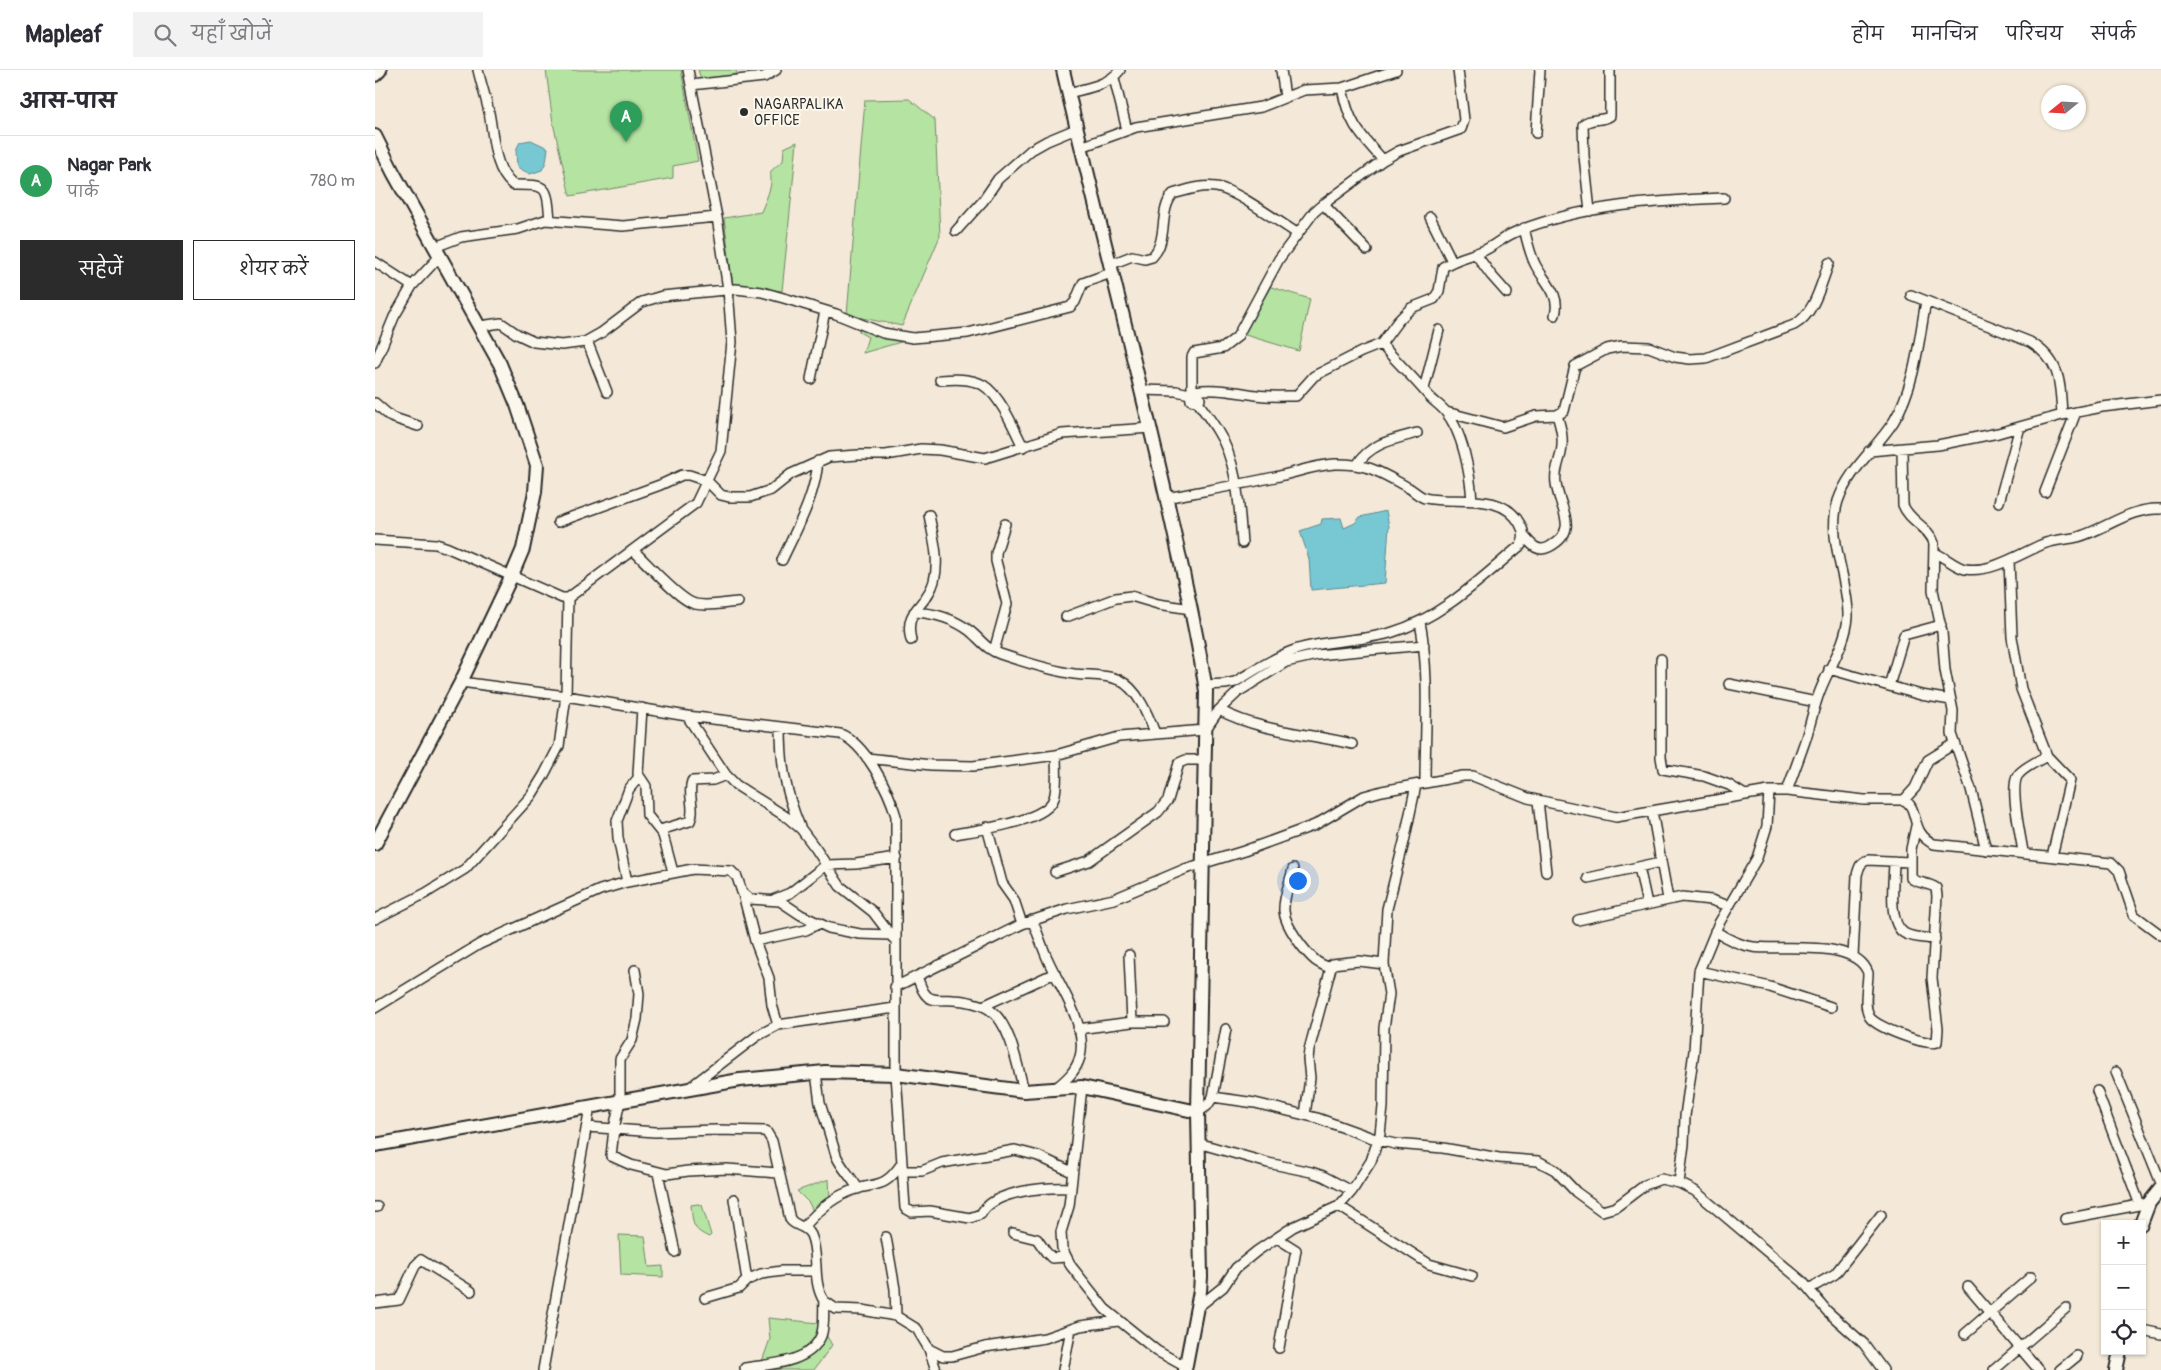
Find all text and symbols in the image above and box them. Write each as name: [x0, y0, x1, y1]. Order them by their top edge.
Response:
search box: [133, 12, 483, 57]
text: Mapleaf: [25, 20, 103, 49]
icon: search: [151, 21, 179, 49]
text: यहाँ खोजें: [191, 22, 272, 46]
text: होम: [1852, 23, 1884, 46]
text: मानचित्र: [1912, 23, 1978, 46]
text: परिचय: [2006, 23, 2063, 46]
text: संपर्क: [2091, 23, 2136, 46]
north arrow: [2041, 85, 2086, 130]
text: आस-पास: [20, 88, 116, 115]
place label: NAGARPALIKA OFFICE: [754, 96, 844, 129]
pin: A: [610, 101, 642, 142]
marker: NAGARPALIKA OFFICE: [738, 106, 750, 118]
text: Nagar Park: [67, 153, 151, 177]
text: A: [31, 171, 41, 191]
text: 780 m: [310, 171, 355, 191]
text: पार्क: [67, 182, 98, 202]
button: सहेजें: [20, 240, 183, 300]
button: शेयर करें: [193, 240, 355, 300]
your location: [1285, 868, 1311, 894]
map controls: [2101, 1220, 2146, 1355]
button: +: [2101, 1220, 2146, 1265]
button: −: [2101, 1265, 2146, 1310]
button: locate: [2101, 1310, 2146, 1355]

